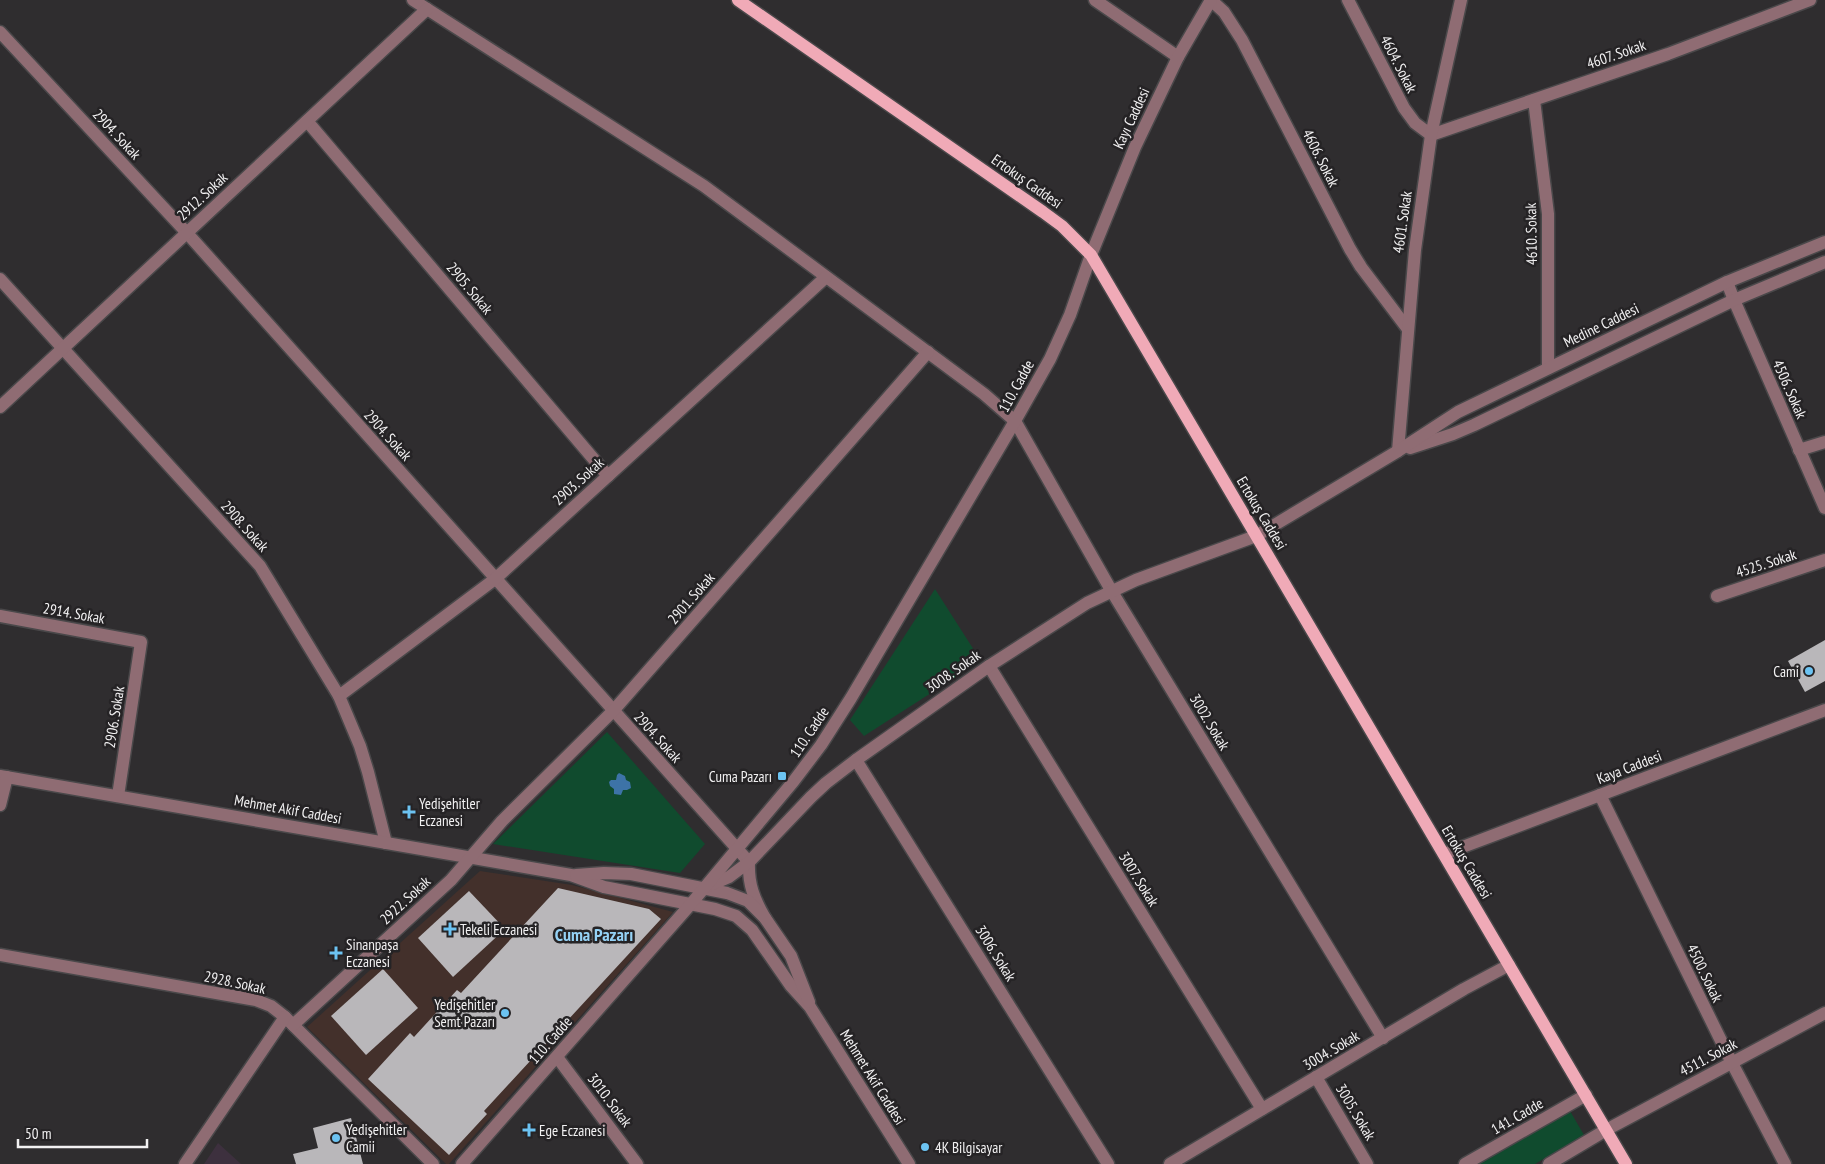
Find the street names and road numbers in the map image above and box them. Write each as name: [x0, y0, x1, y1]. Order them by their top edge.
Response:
street label: 4604. Sokak: [1376, 32, 1422, 96]
street label: 4607. Sokak: [1584, 35, 1648, 73]
street label: Kayı Caddesi: [1109, 84, 1153, 152]
street label: 2904. Sokak: [89, 105, 145, 163]
street label: 4606. Sokak: [1298, 126, 1344, 190]
street label: Ertokuş Caddesi: [988, 150, 1066, 212]
street label: 2912. Sokak: [173, 168, 231, 224]
street label: 4601. Sokak: [1388, 190, 1416, 254]
street label: 4610. Sokak: [1521, 202, 1541, 265]
street label: 2905. Sokak: [443, 258, 497, 318]
street label: Medine Caddesi: [1560, 299, 1642, 351]
street label: 110. Cadde: [994, 356, 1038, 416]
street label: 4506. Sokak: [1769, 357, 1811, 422]
street label: 2904. Sokak: [360, 405, 416, 465]
street label: 2903. Sokak: [548, 453, 608, 509]
street label: Ertokuş Caddesi: [1233, 473, 1291, 553]
street label: 2908. Sokak: [217, 496, 273, 556]
street label: 4525. Sokak: [1733, 544, 1799, 582]
street label: 2901. Sokak: [663, 568, 719, 628]
street label: 2914. Sokak: [42, 598, 107, 628]
street label: 3008. Sokak: [922, 645, 984, 697]
street label: 2906. Sokak: [100, 685, 128, 749]
street label: 3002. Sokak: [1186, 690, 1234, 754]
street label: 110. Cadde: [785, 703, 833, 761]
street label: 2904. Sokak: [630, 707, 686, 767]
street label: Kaya Caddesi: [1594, 746, 1664, 788]
street label: Mehmet Akif Caddesi: [233, 790, 343, 828]
street label: Ertokuş Caddesi: [1438, 822, 1496, 902]
street label: 3007. Sokak: [1115, 848, 1163, 910]
street label: 2922. Sokak: [376, 872, 434, 928]
street label: 3006. Sokak: [971, 922, 1021, 985]
street label: 4500. Sokak: [1683, 941, 1727, 1005]
street label: 2928. Sokak: [203, 966, 268, 998]
street label: 110. Cadde: [524, 1012, 576, 1068]
street label: Mehmet Akif Caddesi: [836, 1026, 910, 1128]
street label: 3004. Sokak: [1299, 1026, 1363, 1074]
street label: 4511. Sokak: [1676, 1034, 1740, 1080]
street label: 3010. Sokak: [584, 1069, 636, 1131]
street label: 3005. Sokak: [1332, 1080, 1380, 1144]
street label: 141. Cadde: [1488, 1094, 1546, 1138]

